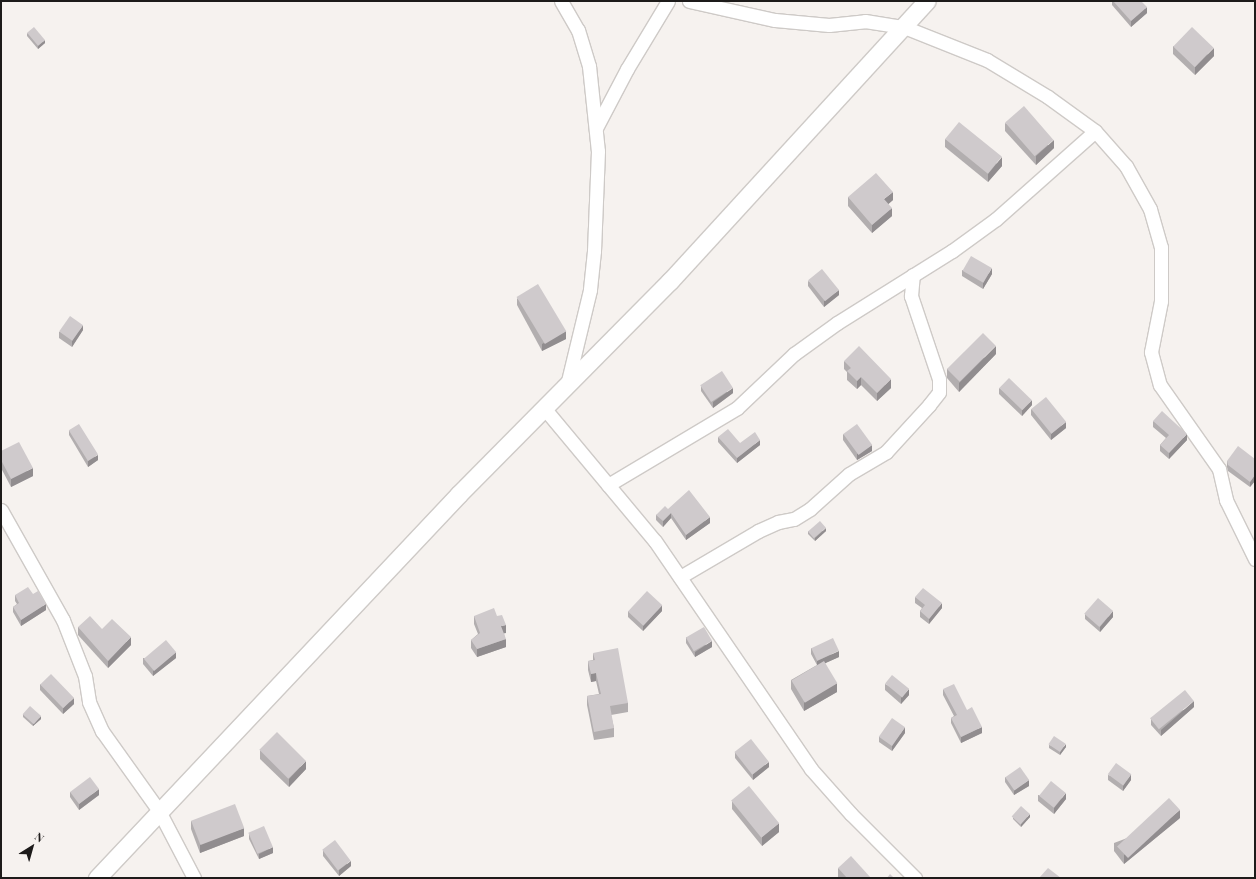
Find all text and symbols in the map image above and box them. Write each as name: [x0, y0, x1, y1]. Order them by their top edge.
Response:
north arrow: [12, 827, 52, 867]
text: N: [32, 829, 47, 845]

